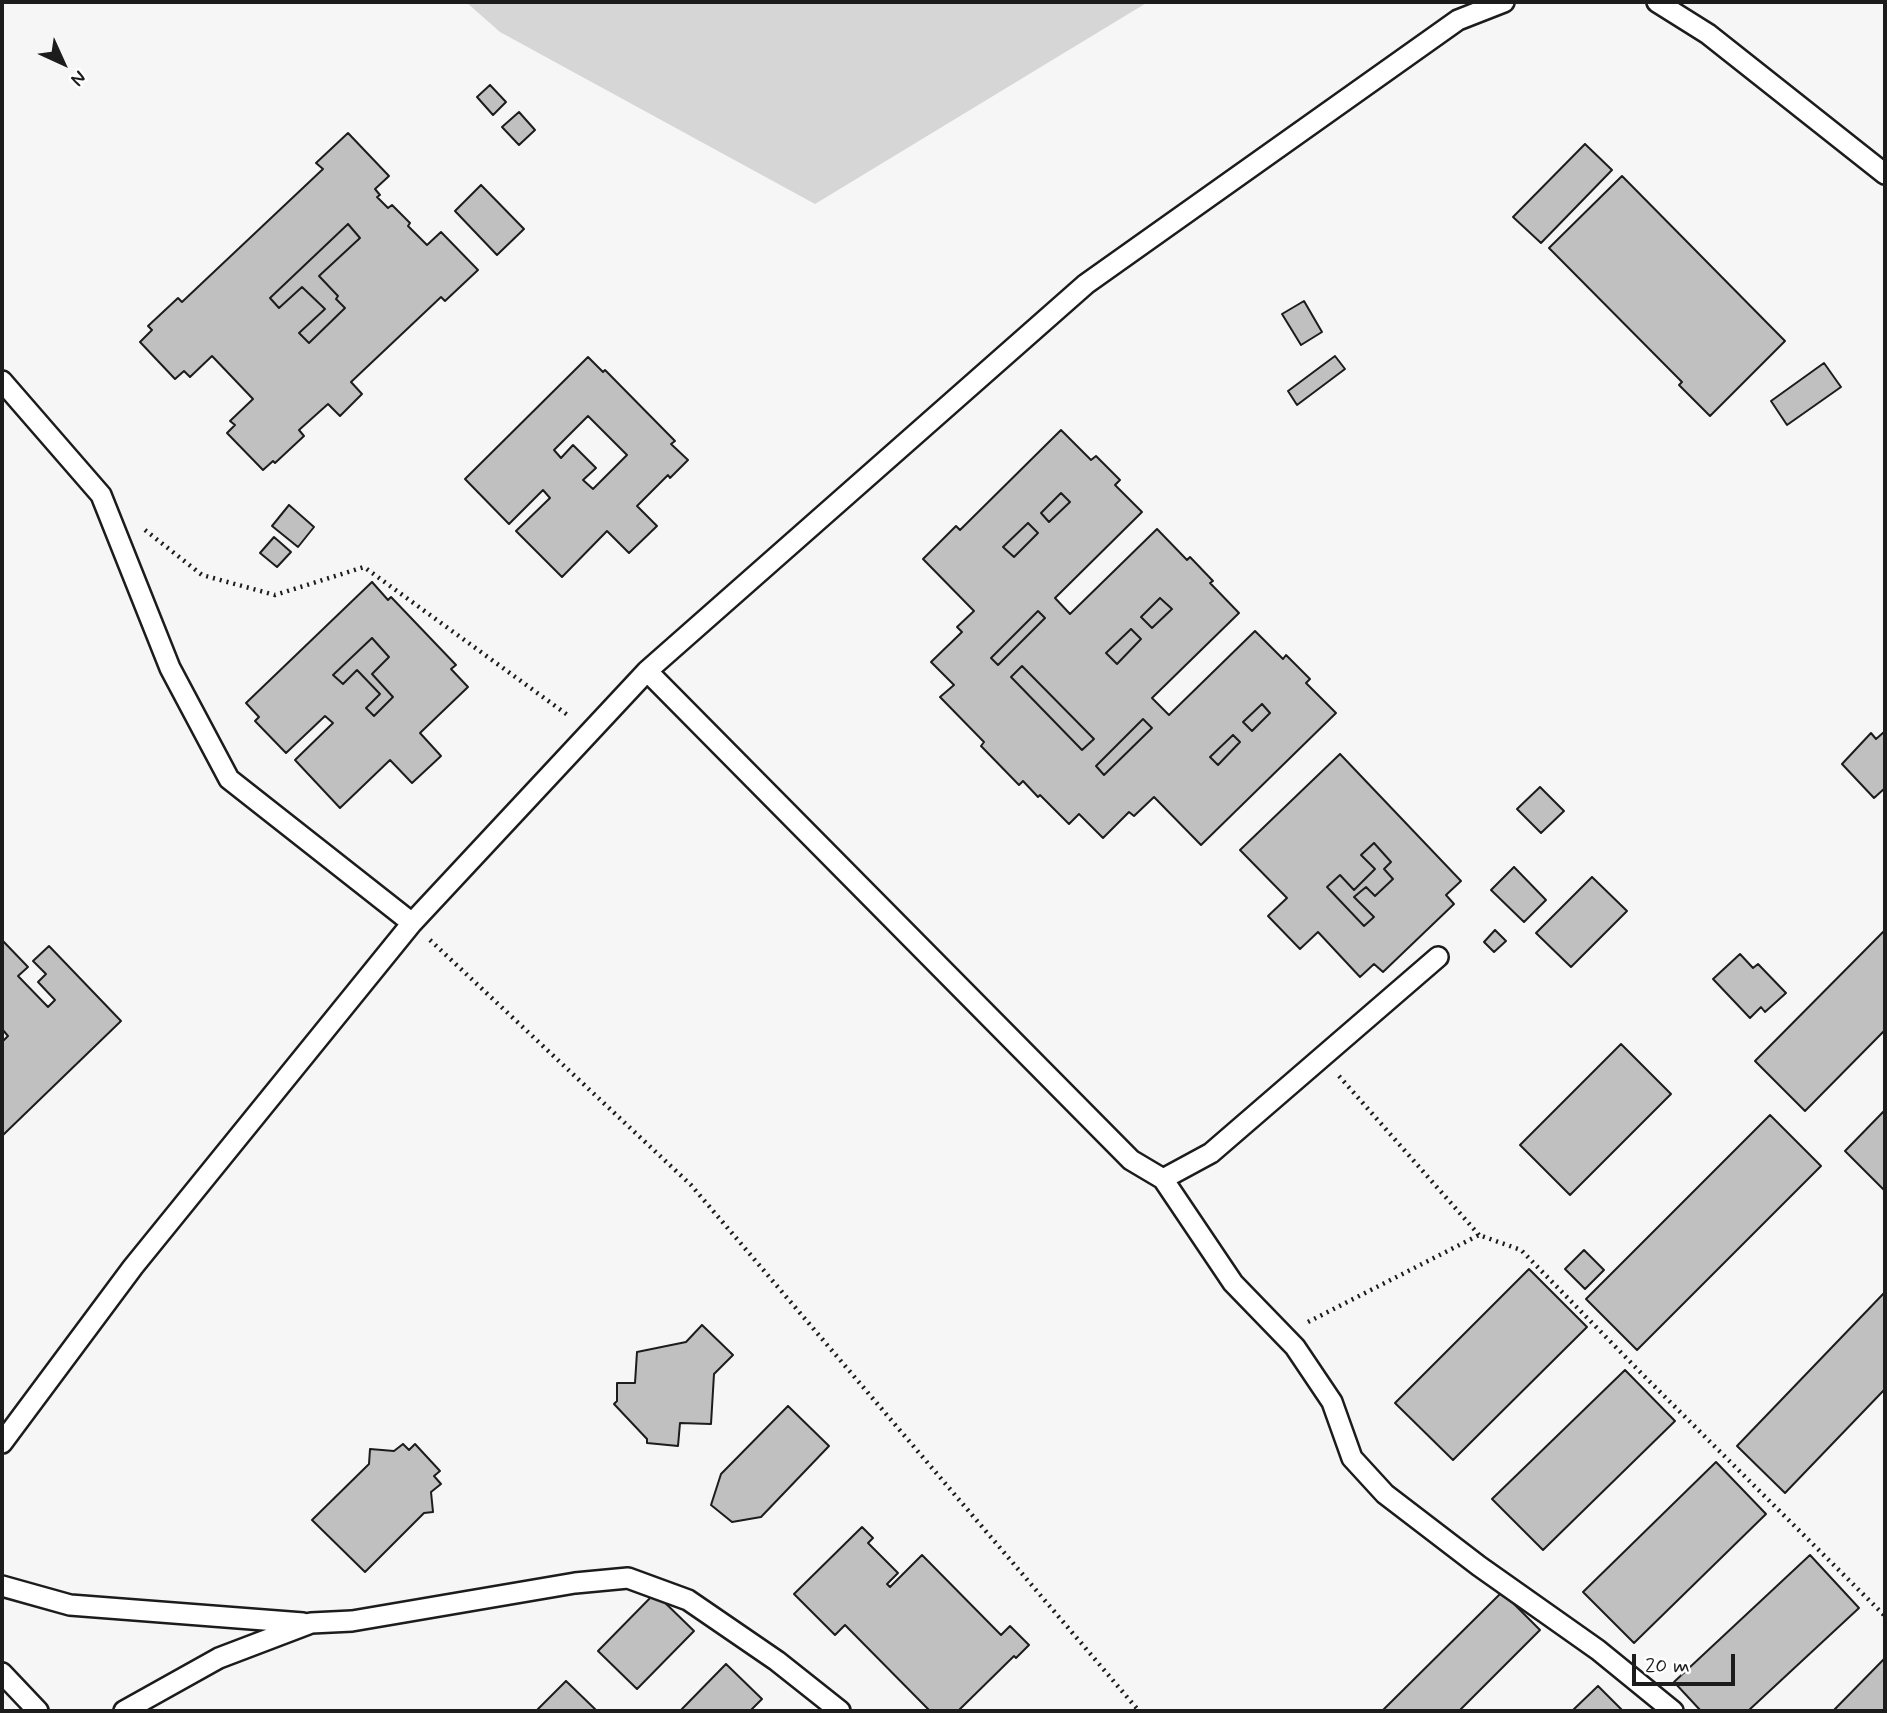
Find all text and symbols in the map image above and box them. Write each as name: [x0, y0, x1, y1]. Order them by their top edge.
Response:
north arrow: [28, 28, 98, 98]
text: N: [65, 65, 92, 92]
scale bar: [1635, 1640, 1738, 1684]
text: 20 m: [1645, 1652, 1690, 1680]

